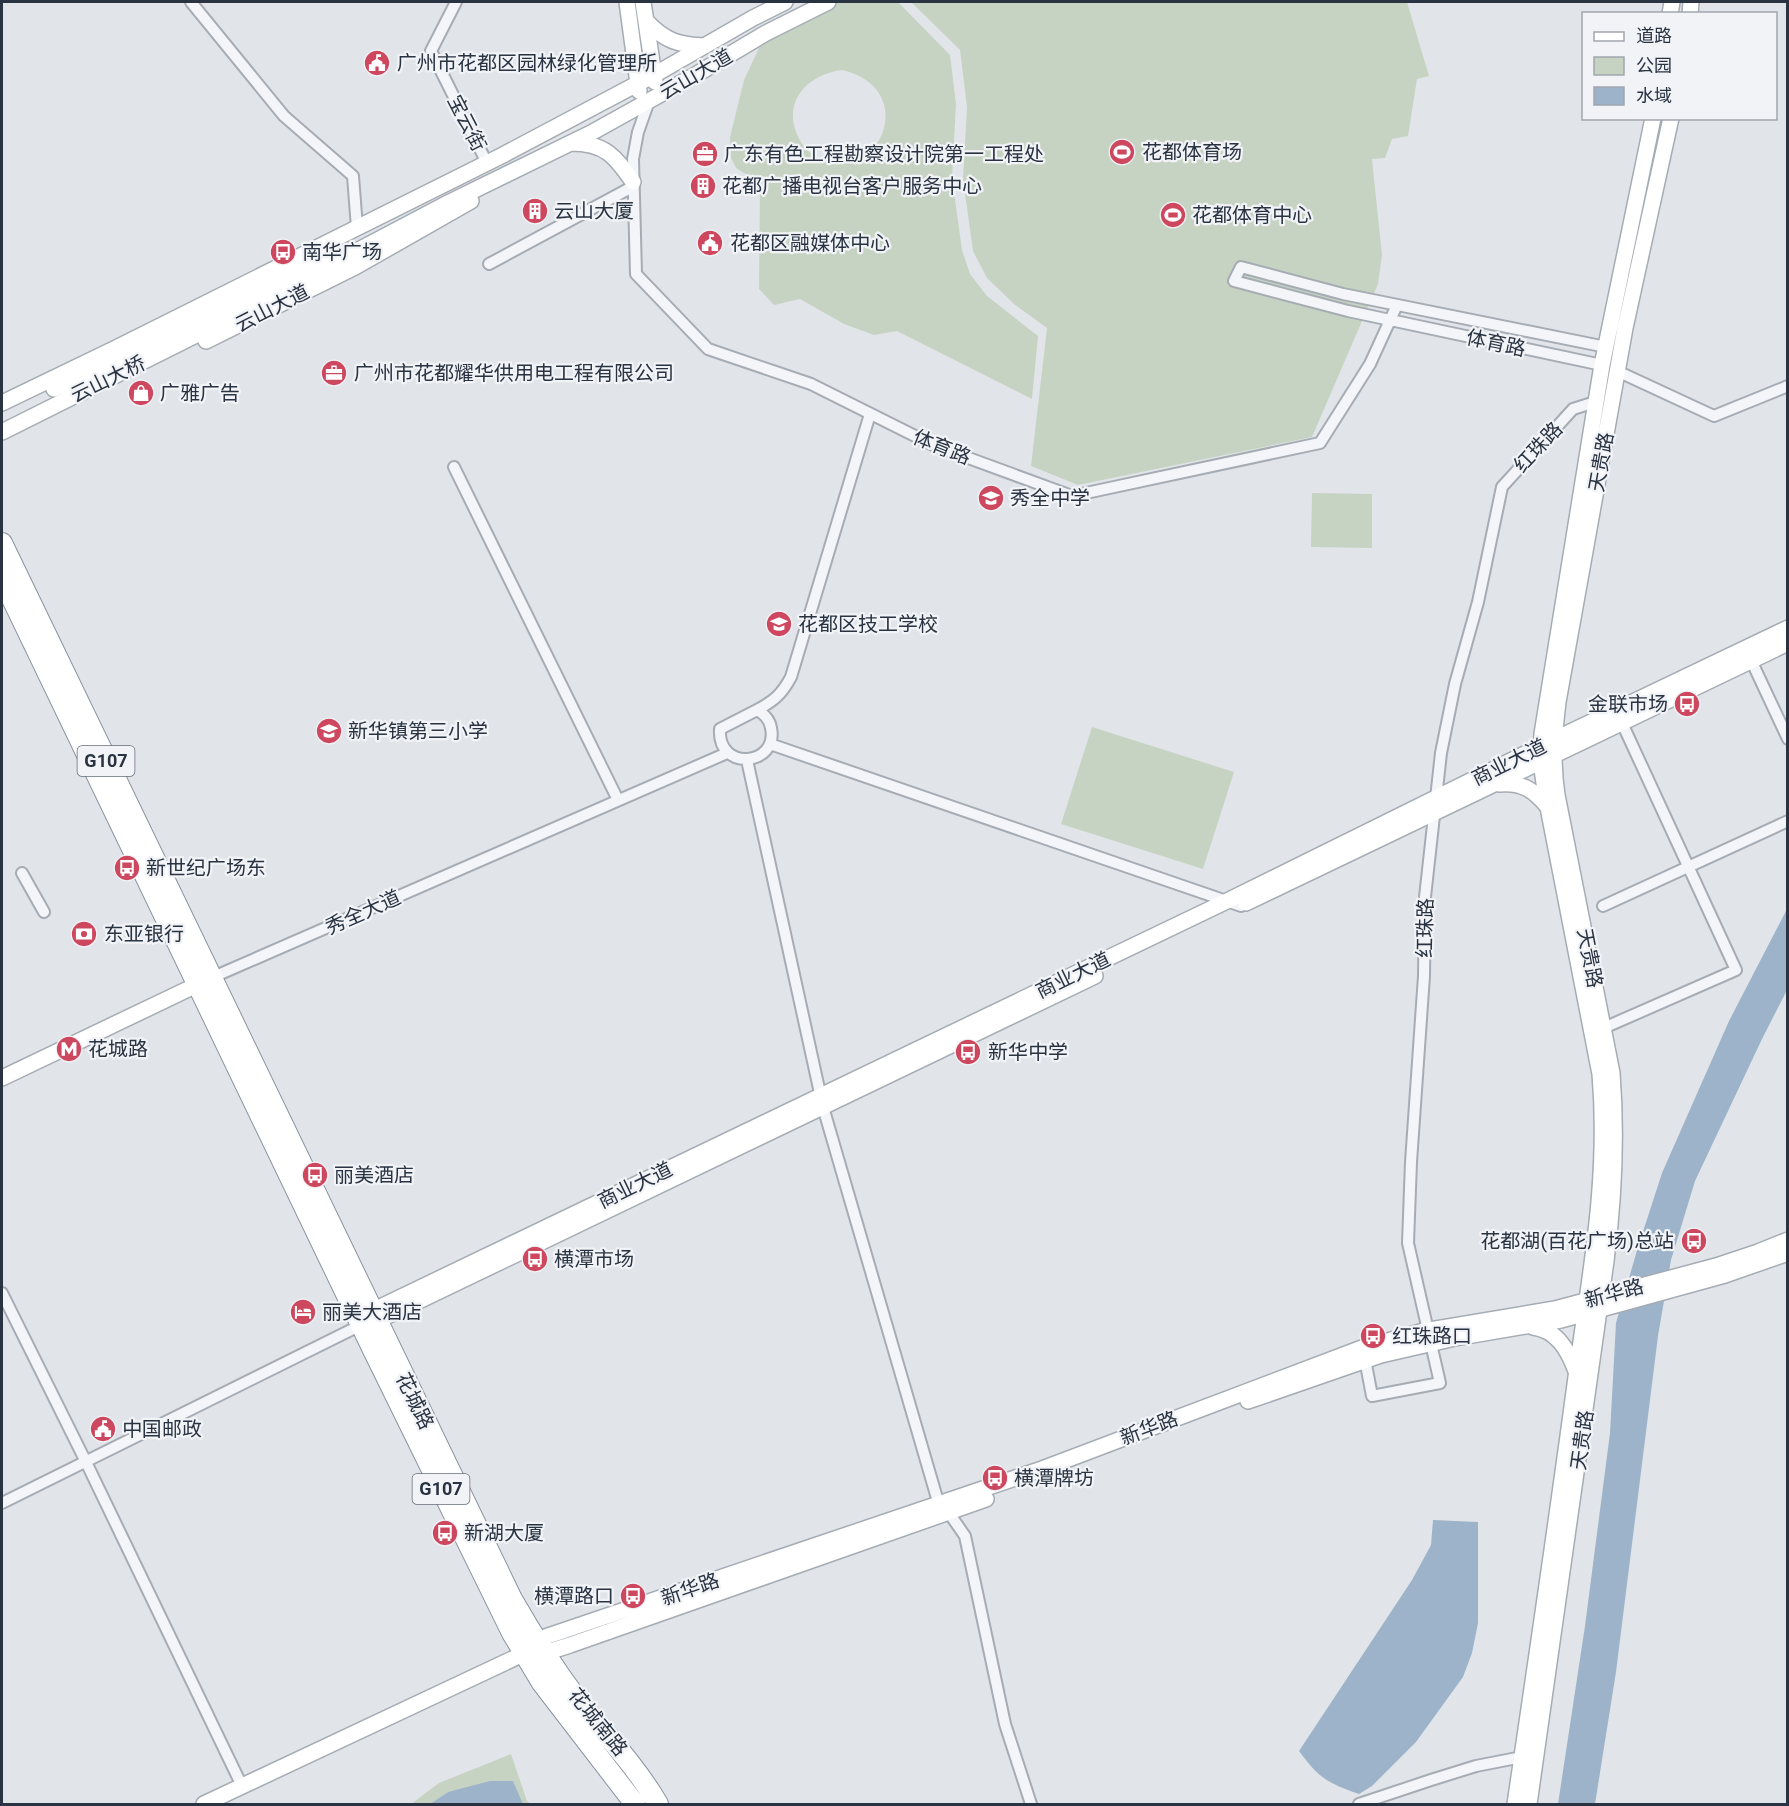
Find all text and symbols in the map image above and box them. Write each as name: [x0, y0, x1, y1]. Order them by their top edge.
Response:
legend: [1582, 12, 1777, 120]
text: 道路: [1636, 25, 1672, 46]
street label: 云山大道: [655, 44, 737, 104]
public building icon: 广州市花都区园林绿化管理所: [362, 48, 392, 78]
place label: 广州市花都区园林绿化管理所: [397, 51, 657, 75]
text: 公园: [1636, 55, 1672, 76]
text: 水域: [1636, 85, 1672, 106]
street label: 宝云街: [443, 91, 491, 155]
sports icon: 花都体育场: [1107, 137, 1137, 167]
office icon: 广东有色工程勘察设计院第一工程处: [690, 139, 720, 169]
place label: 花都体育场: [1142, 140, 1242, 164]
place label: 广东有色工程勘察设计院第一工程处: [724, 142, 1044, 166]
building icon: 花都广播电视台客户服务中心: [688, 171, 718, 201]
place label: 花都广播电视台客户服务中心: [722, 174, 982, 198]
building icon: 云山大厦: [520, 196, 550, 226]
place label: 云山大厦: [554, 199, 634, 223]
sports icon: 花都体育中心: [1158, 200, 1188, 230]
place label: 花都体育中心: [1192, 203, 1312, 227]
public building icon: 花都区融媒体中心: [695, 228, 725, 258]
place label: 花都区融媒体中心: [730, 231, 890, 255]
bus stop icon: 南华广场: [268, 237, 298, 267]
place label: 南华广场: [302, 240, 382, 264]
street label: 云山大道: [231, 279, 313, 337]
street label: 体育路: [1464, 325, 1528, 361]
street label: 云山大桥: [67, 351, 149, 407]
office icon: 广州市花都耀华供用电工程有限公司: [319, 358, 349, 388]
place label: 广州市花都耀华供用电工程有限公司: [354, 361, 674, 385]
shop icon: 广雅广告: [126, 378, 156, 408]
place label: 广雅广告: [160, 381, 240, 405]
street label: 红珠路: [1509, 417, 1567, 477]
street label: 体育路: [910, 425, 974, 469]
street label: 天贵路: [1584, 430, 1618, 494]
school or university icon: 秀全中学: [976, 483, 1006, 513]
place label: 秀全中学: [1010, 486, 1090, 510]
school or university icon: 花都区技工学校: [764, 609, 794, 639]
place label: 花都区技工学校: [798, 612, 938, 636]
bus stop icon: 金联市场: [1672, 689, 1702, 719]
place label: 金联市场: [1588, 692, 1668, 716]
school or university icon: 新华镇第三小学: [314, 716, 344, 746]
place label: 新华镇第三小学: [348, 719, 488, 743]
street label: 商业大道: [1468, 734, 1550, 790]
road number: G107: [78, 746, 134, 776]
bus stop icon: 新世纪广场东: [112, 853, 142, 883]
place label: 新世纪广场东: [146, 856, 266, 880]
street label: 秀全大道: [322, 885, 404, 939]
street label: 红珠路: [1412, 898, 1438, 958]
bank icon: 东亚银行: [69, 919, 99, 949]
place label: 东亚银行: [104, 922, 184, 946]
street label: 天贵路: [1572, 926, 1608, 990]
street label: 商业大道: [1032, 947, 1114, 1003]
metro station icon: 花城路: [54, 1034, 84, 1064]
place label: 花城路: [88, 1037, 148, 1061]
bus stop icon: 新华中学: [953, 1037, 983, 1067]
place label: 新华中学: [988, 1040, 1068, 1064]
street label: 商业大道: [594, 1157, 676, 1213]
bus stop icon: 丽美酒店: [300, 1160, 330, 1190]
place label: 丽美酒店: [334, 1163, 414, 1187]
bus stop icon: 花都湖(百花广场)总站: [1679, 1226, 1709, 1256]
place label: 花都湖(百花广场)总站: [1480, 1229, 1674, 1253]
bus stop icon: 横潭市场: [520, 1244, 550, 1274]
place label: 横潭市场: [554, 1247, 634, 1271]
street label: 新华路: [1582, 1274, 1646, 1312]
hotel icon: 丽美大酒店: [288, 1297, 318, 1327]
place label: 丽美大酒店: [322, 1300, 422, 1324]
bus stop icon: 红珠路口: [1358, 1321, 1388, 1351]
place label: 红珠路口: [1392, 1324, 1472, 1348]
street label: 花城路: [391, 1369, 439, 1433]
street label: 新华路: [1117, 1406, 1181, 1450]
street label: 天贵路: [1566, 1409, 1598, 1471]
public building icon: 中国邮政: [88, 1414, 118, 1444]
place label: 中国邮政: [122, 1417, 202, 1441]
bus stop icon: 横潭牌坊: [980, 1463, 1010, 1493]
place label: 横潭牌坊: [1014, 1466, 1094, 1490]
road number: G107: [412, 1474, 470, 1504]
bus stop icon: 新湖大厦: [430, 1518, 460, 1548]
place label: 新湖大厦: [464, 1521, 544, 1545]
street label: 新华路: [658, 1568, 722, 1610]
bus stop icon: 横潭路口: [618, 1581, 648, 1611]
place label: 横潭路口: [534, 1584, 614, 1608]
street label: 花城南路: [564, 1683, 632, 1761]

